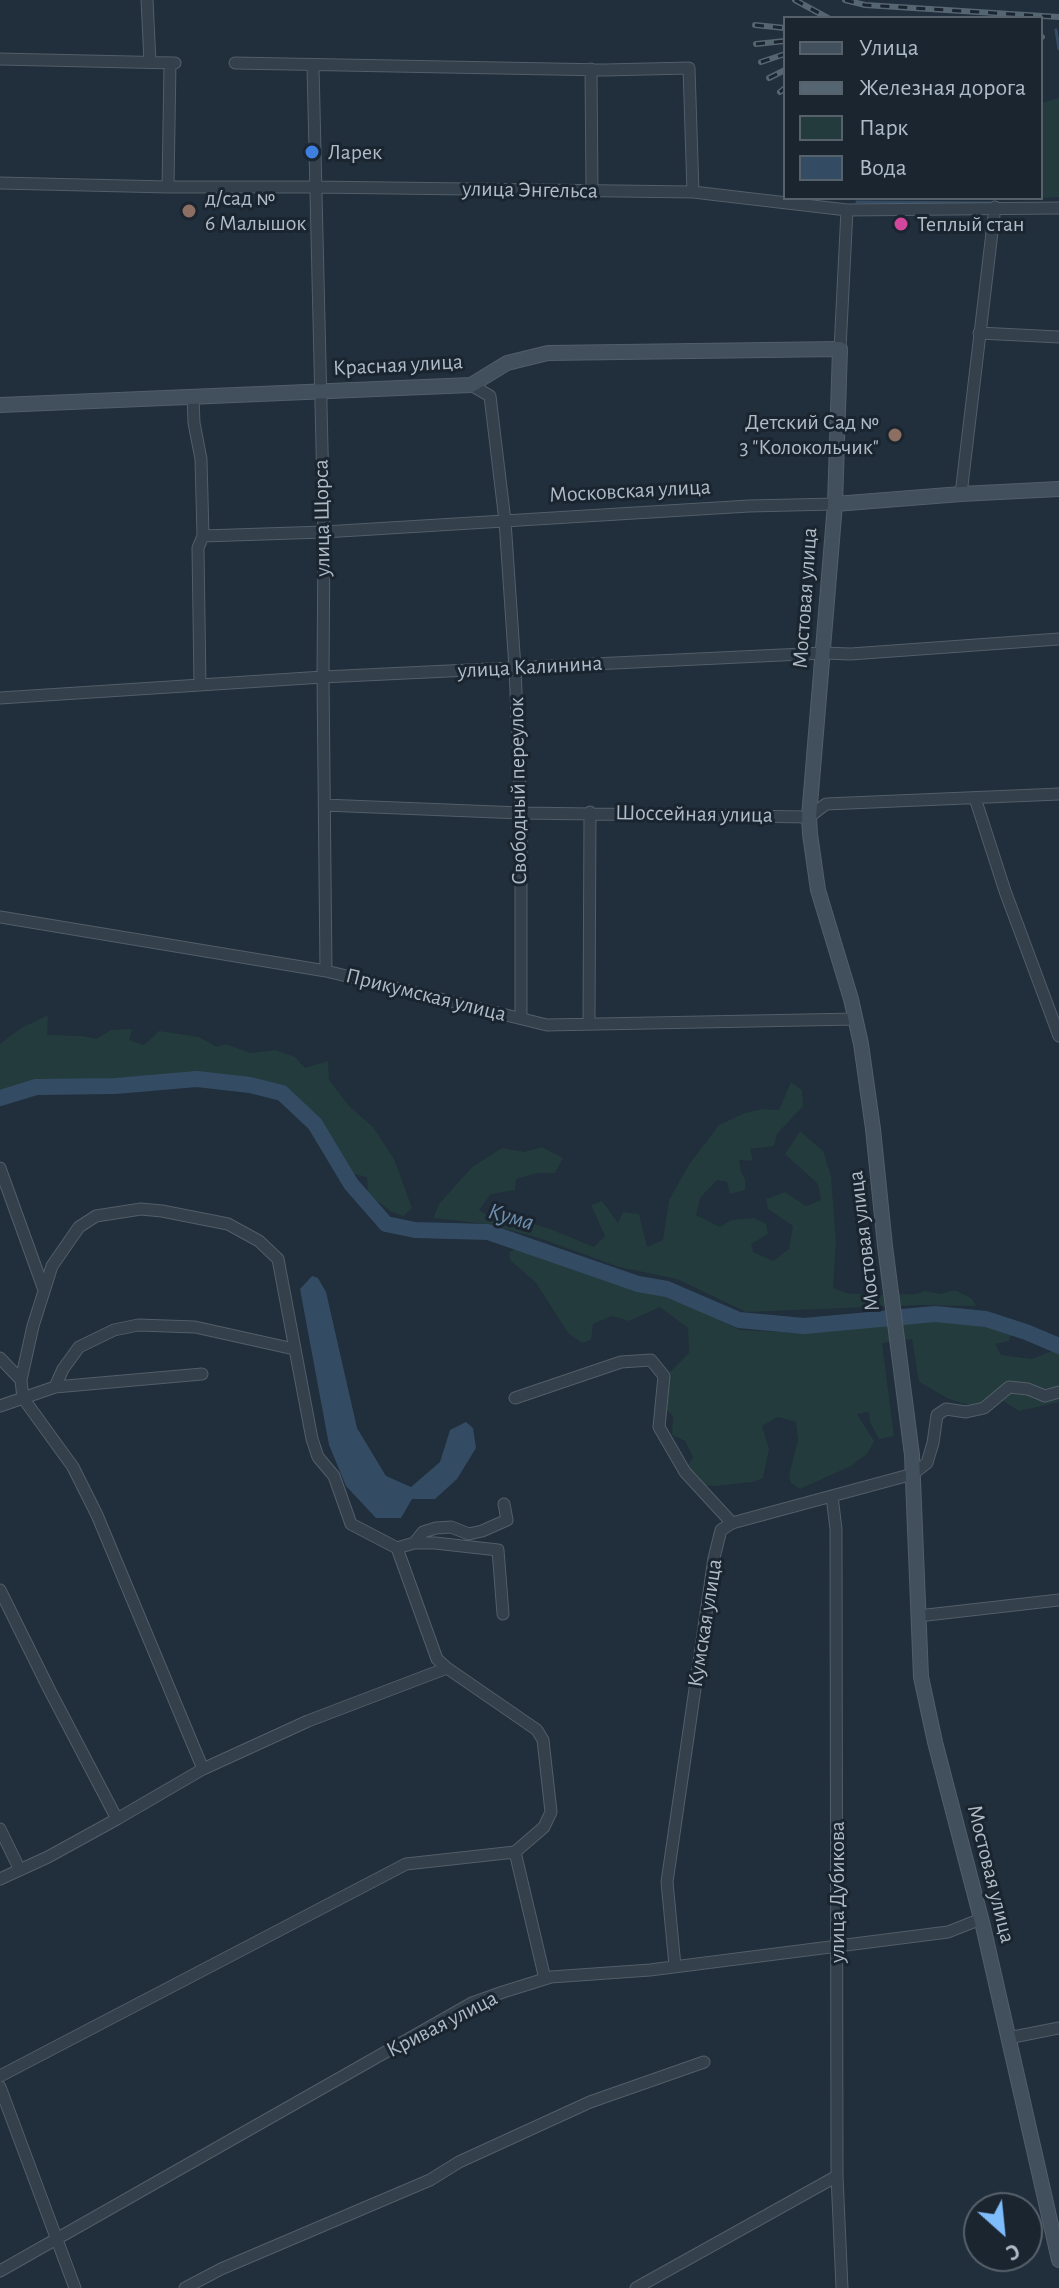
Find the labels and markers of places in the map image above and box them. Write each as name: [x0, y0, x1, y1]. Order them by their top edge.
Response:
place label: Ларек: [328, 139, 382, 165]
marker: Ларек: [303, 143, 321, 161]
place label: д/сад № 6 Малышок: [205, 185, 306, 236]
marker: д/сад № 6 Малышок: [180, 202, 198, 220]
place label: Теплый стан: [917, 211, 1025, 237]
marker: Теплый стан: [892, 215, 910, 233]
place label: Детский Сад № 3 "Колокольчик": [739, 409, 879, 460]
marker: Детский Сад № 3 "Колокольчик": [886, 426, 904, 444]

